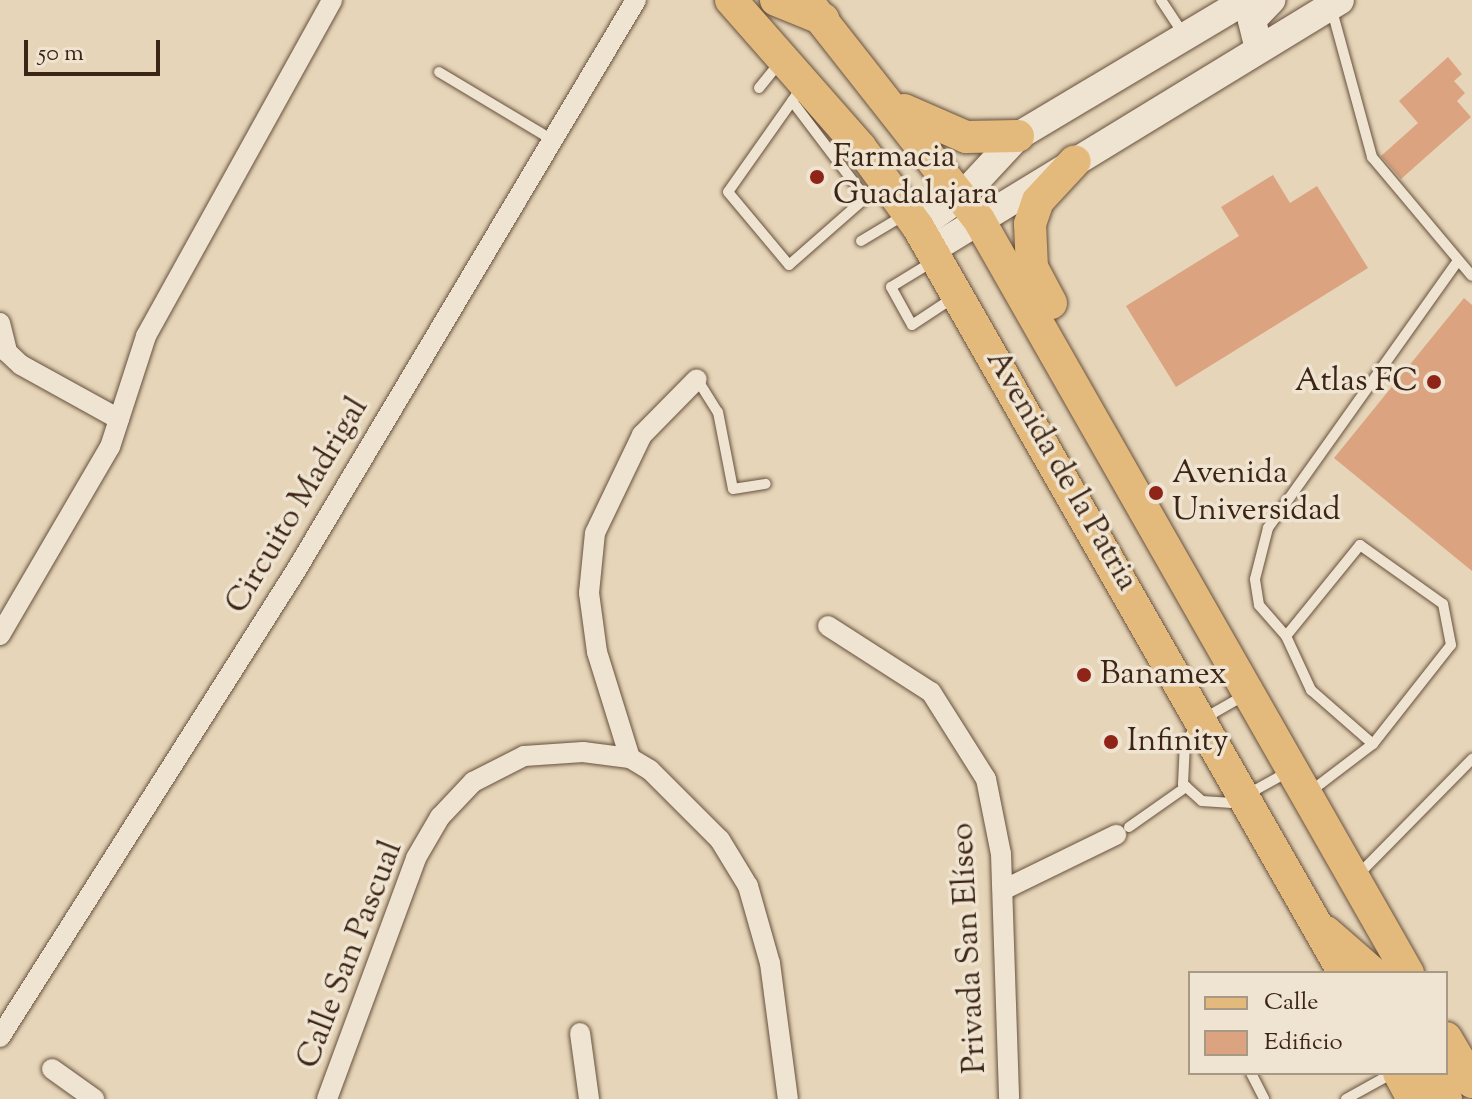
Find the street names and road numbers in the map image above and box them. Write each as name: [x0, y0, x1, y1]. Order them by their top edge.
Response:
street label: Avenida de la Patria: [977, 344, 1145, 598]
street label: Circuito Madrigal: [218, 391, 378, 621]
street label: Privada San Elíseo: [944, 822, 996, 1074]
street label: Calle San Pascual: [290, 836, 412, 1074]

